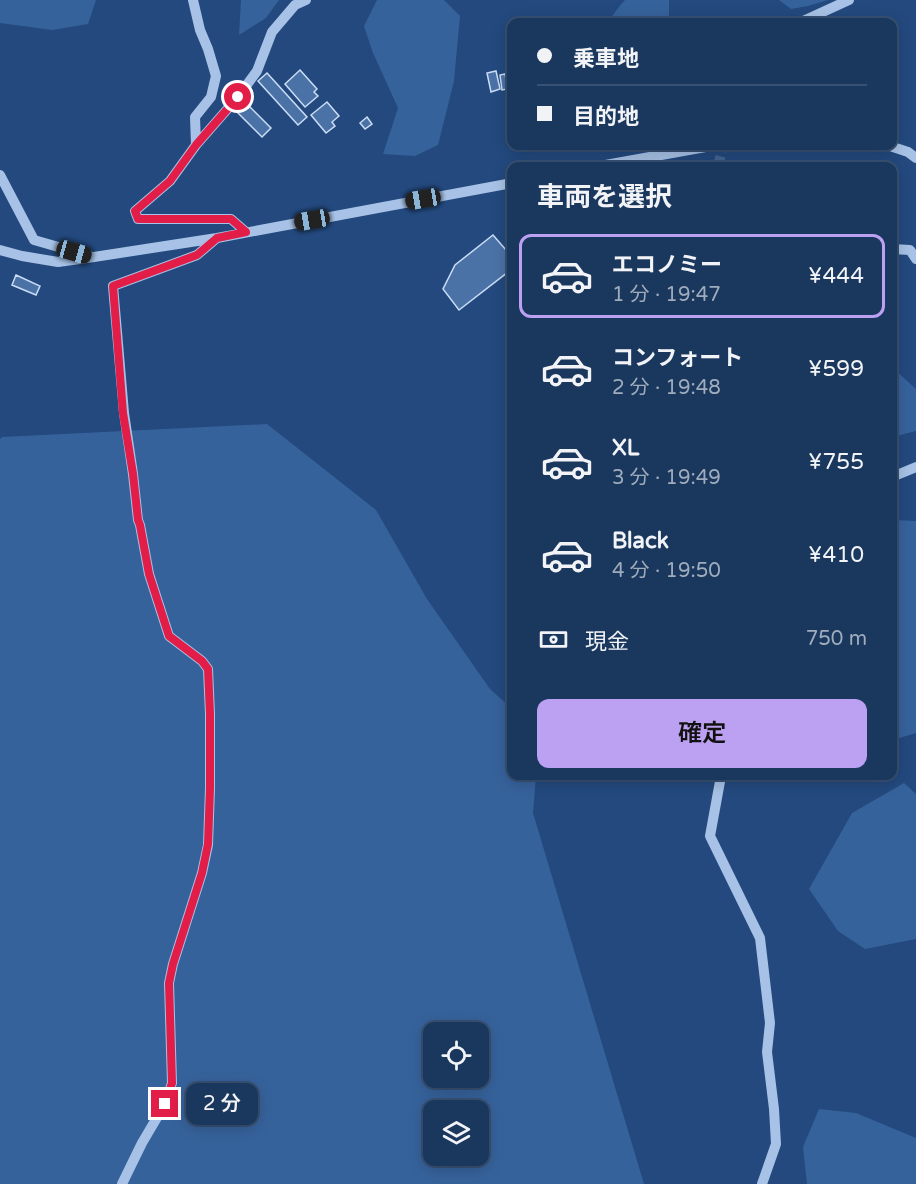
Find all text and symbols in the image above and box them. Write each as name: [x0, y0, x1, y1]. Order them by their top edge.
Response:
text: 乗車地: [573, 46, 639, 72]
route start: [224, 83, 251, 110]
text: 目的地: [573, 104, 639, 130]
text: 車両を選択: [537, 181, 672, 214]
car: [404, 187, 442, 211]
car: [293, 208, 331, 232]
car: [54, 238, 94, 266]
icon: car: [540, 249, 594, 303]
text: エコノミー: [612, 252, 722, 278]
text: ¥444: [808, 263, 864, 289]
text: 1 分 · 19:47: [612, 283, 721, 307]
icon: car: [540, 342, 594, 396]
text: コンフォート: [612, 345, 743, 371]
text: ¥599: [808, 356, 864, 382]
text: 2 分 · 19:48: [612, 376, 721, 400]
icon: car: [540, 435, 594, 489]
text: XL: [612, 435, 639, 461]
text: ¥755: [808, 449, 864, 475]
text: 3 分 · 19:49: [612, 466, 721, 490]
icon: car: [540, 528, 594, 582]
text: Black: [612, 528, 669, 554]
text: ¥410: [808, 542, 864, 568]
text: 4 分 · 19:50: [612, 559, 721, 583]
icon: cash: [537, 623, 570, 656]
text: 750 m: [806, 627, 867, 651]
text: 現金: [585, 629, 629, 655]
button: 確定: [537, 699, 867, 768]
map controls: [423, 1022, 489, 1166]
button: locate: [423, 1022, 489, 1088]
callout: 2 分: [186, 1083, 258, 1125]
route end: [151, 1090, 178, 1117]
text: 2 分: [203, 1092, 241, 1116]
button: layers: [423, 1100, 489, 1166]

